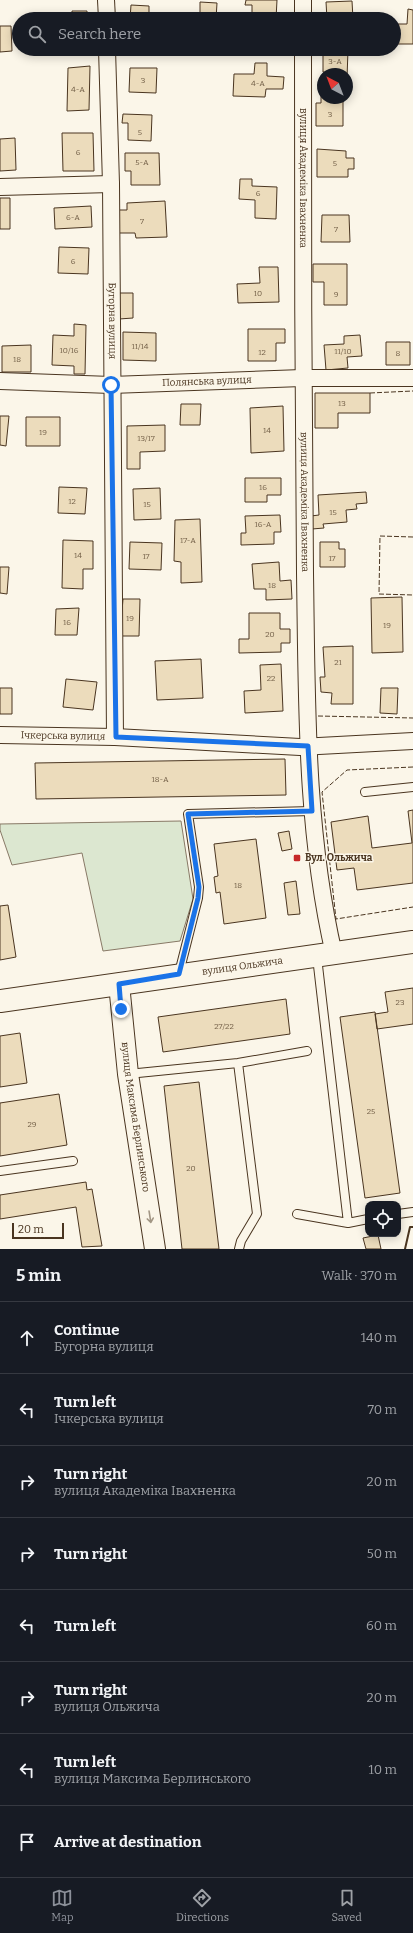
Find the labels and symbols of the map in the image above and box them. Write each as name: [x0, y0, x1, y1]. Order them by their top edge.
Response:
house number: 3-А: [328, 57, 342, 66]
north arrow: [317, 68, 353, 104]
house number: 3: [141, 76, 146, 85]
house number: 4-А: [251, 79, 265, 88]
house number: 4-А: [71, 85, 85, 94]
street label: вулиця Академіка Івахненка: [297, 108, 309, 249]
house number: 3: [328, 110, 333, 119]
house number: 5: [138, 128, 142, 137]
house number: 6: [76, 148, 81, 157]
house number: 5-А: [135, 158, 149, 167]
house number: 5: [333, 159, 337, 168]
house number: 6: [256, 189, 261, 198]
house number: 6-А: [66, 213, 80, 222]
house number: 7: [140, 217, 144, 226]
house number: 7: [334, 225, 338, 234]
house number: 6: [71, 257, 76, 266]
street label: Бугорна вулиця: [106, 283, 118, 360]
house number: 10: [254, 289, 262, 298]
house number: 9: [334, 290, 339, 299]
house number: 11/14: [132, 342, 149, 351]
house number: 10/16: [60, 346, 79, 355]
house number: 11/10: [334, 347, 352, 356]
house number: 12: [258, 348, 266, 357]
house number: 8: [396, 349, 401, 358]
house number: 18: [13, 355, 21, 364]
street label: Полянська вулиця: [162, 374, 252, 389]
route start: [102, 376, 120, 394]
house number: 13: [338, 399, 346, 408]
house number: 14: [263, 426, 271, 435]
house number: 19: [39, 428, 47, 437]
street label: вулиця Академіка Івахненка: [298, 432, 311, 573]
house number: 13/17: [137, 434, 155, 443]
house number: 16: [259, 483, 267, 492]
house number: 12: [68, 497, 76, 506]
house number: 15: [143, 500, 151, 509]
house number: 15: [329, 508, 337, 517]
house number: 16-А: [254, 520, 272, 529]
house number: 17-А: [180, 536, 196, 545]
house number: 14: [74, 551, 82, 560]
house number: 17: [142, 552, 150, 561]
house number: 17: [328, 554, 336, 563]
house number: 18: [268, 581, 276, 590]
house number: 19: [126, 614, 134, 623]
house number: 16: [63, 618, 71, 627]
house number: 19: [383, 621, 391, 630]
house number: 20: [265, 630, 275, 639]
house number: 21: [334, 658, 343, 667]
house number: 22: [267, 674, 275, 683]
street label: Ічкерська вулиця: [21, 729, 106, 743]
house number: 18-А: [151, 775, 169, 784]
place label: Вул. Ольжича: [305, 852, 373, 864]
marker: Вул. Ольжича: [292, 853, 302, 863]
house number: 18: [234, 881, 242, 890]
street label: вулиця Ольжича: [201, 955, 284, 978]
house number: 23: [396, 998, 405, 1007]
route end: [112, 1000, 130, 1018]
house number: 27/22: [214, 1022, 234, 1031]
street label: вулиця Максима Берлинського: [119, 1041, 152, 1193]
house number: 25: [367, 1107, 375, 1116]
house number: 29: [27, 1120, 37, 1129]
house number: 20: [186, 1164, 196, 1173]
one-way arrow: [146, 1210, 154, 1223]
scale bar: [12, 1221, 64, 1240]

